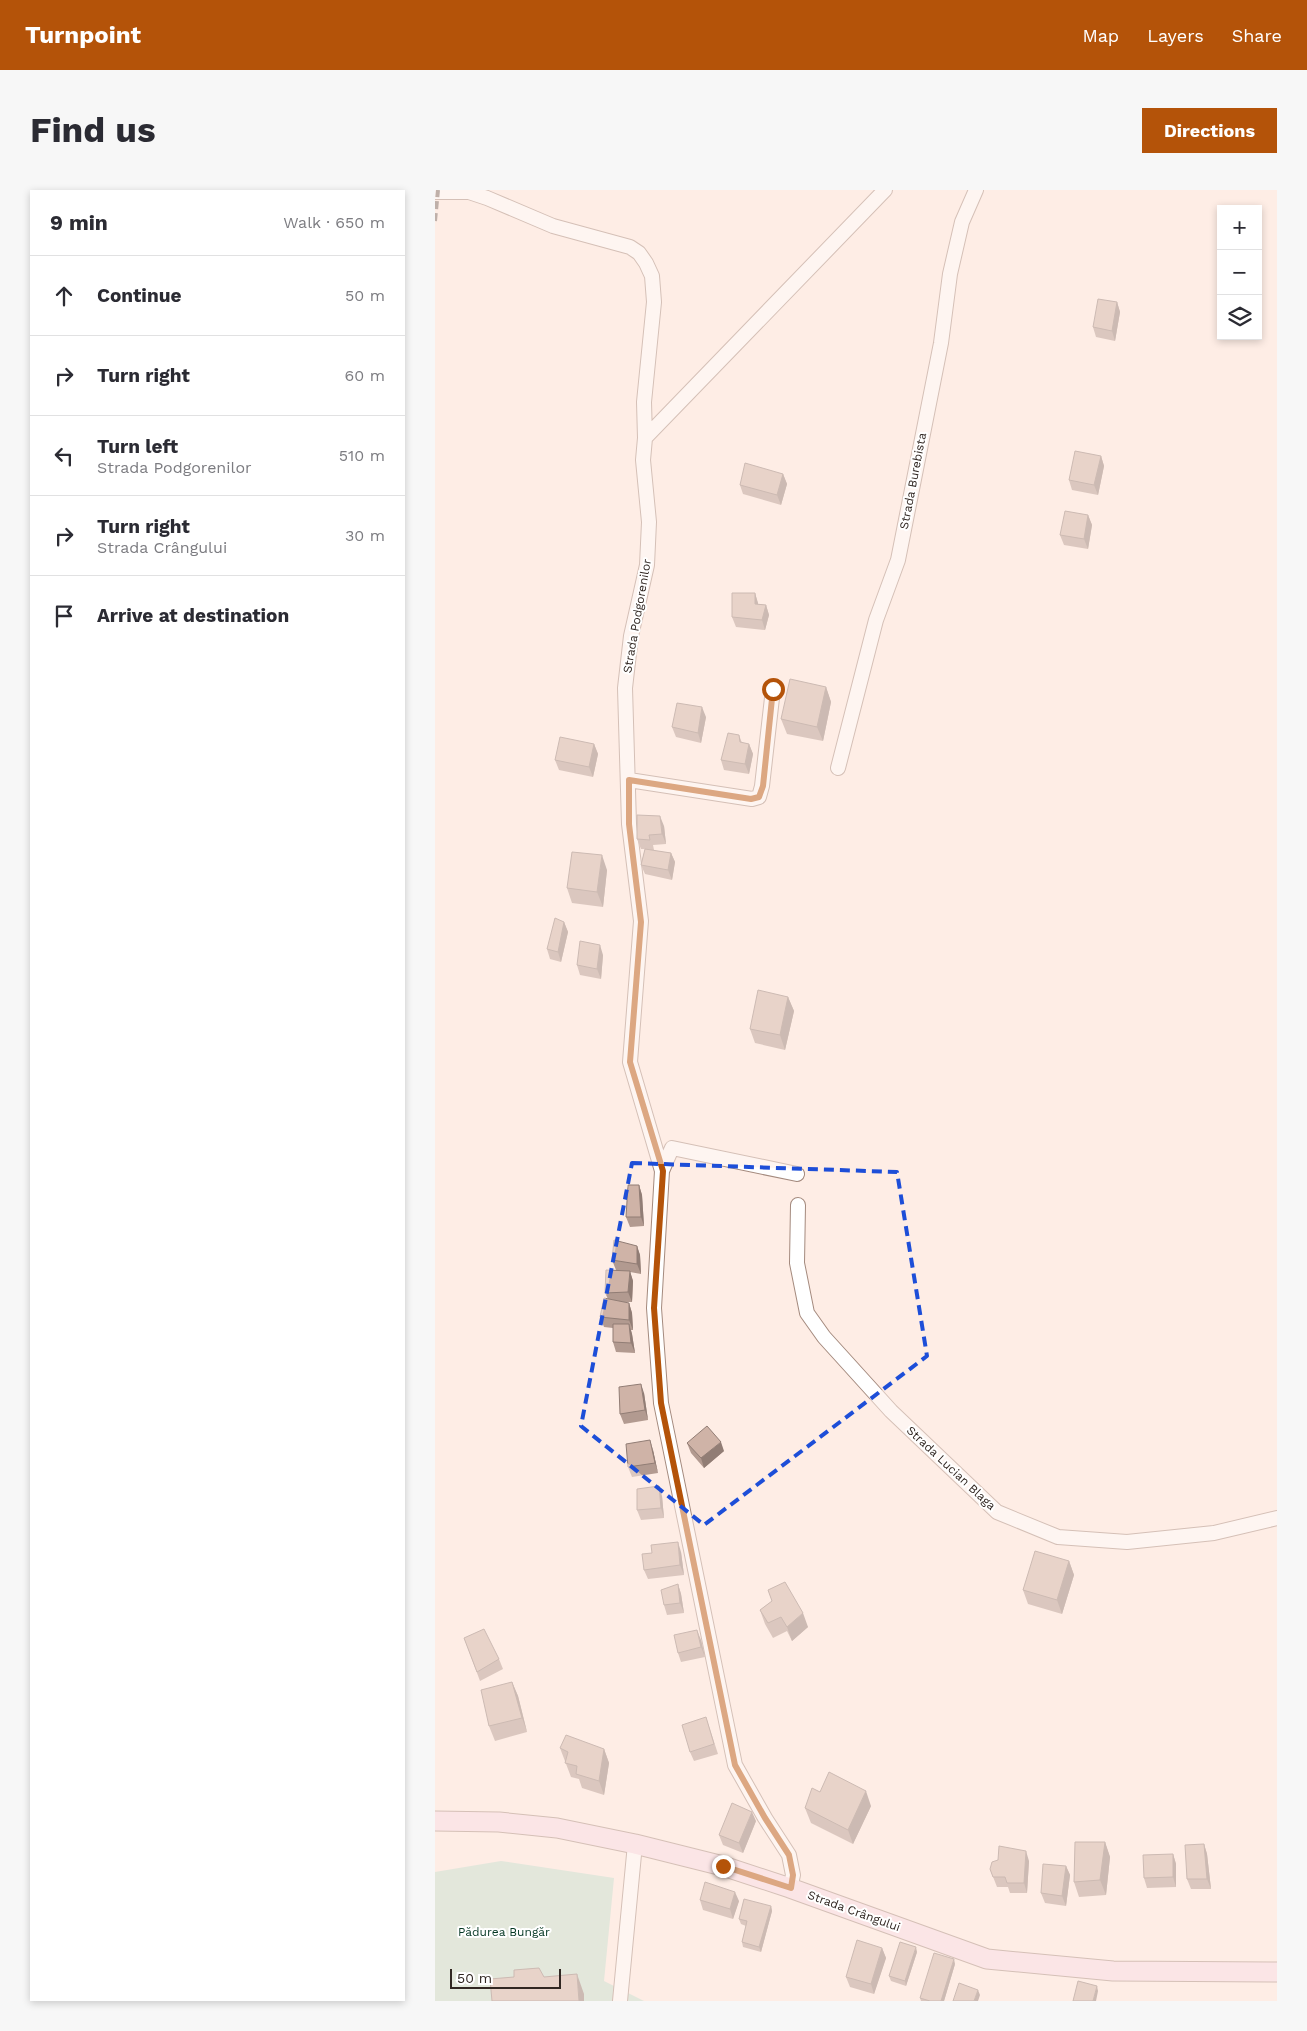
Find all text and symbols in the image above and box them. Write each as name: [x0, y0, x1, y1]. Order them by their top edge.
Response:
text: Turnpoint: [25, 21, 141, 49]
text: Map: [1082, 25, 1119, 46]
text: Layers: [1147, 25, 1204, 46]
text: Share: [1232, 25, 1282, 46]
button: Directions: [1142, 108, 1277, 153]
text: Find us: [30, 109, 156, 151]
map controls: [1217, 205, 1262, 340]
button: +: [1217, 205, 1262, 250]
text: 9 min: [50, 210, 108, 235]
text: Walk · 650 m: [283, 213, 385, 232]
button: −: [1217, 250, 1262, 295]
icon: ahead: [50, 282, 78, 310]
text: Continue: [97, 284, 181, 307]
text: 50 m: [345, 286, 385, 305]
button: layers: [1217, 295, 1262, 340]
icon: right: [50, 362, 78, 390]
text: Turn right: [97, 364, 190, 387]
text: 60 m: [345, 366, 385, 385]
street label: Strada Burebista: [897, 431, 929, 530]
text: Turn left: [97, 435, 178, 458]
icon: left: [50, 442, 78, 470]
text: 510 m: [339, 446, 385, 465]
text: Strada Podgorenilor: [97, 458, 252, 477]
text: Turn right: [97, 515, 190, 538]
icon: right: [50, 522, 78, 550]
text: 30 m: [345, 526, 385, 545]
text: Strada Crângului: [97, 538, 227, 557]
street label: Strada Podgorenilor: [620, 558, 654, 674]
icon: arrive: [50, 602, 78, 630]
text: Arrive at destination: [97, 604, 289, 627]
route start: [762, 678, 785, 701]
street label: Strada Lucian Blaga: [904, 1423, 999, 1513]
route end: [712, 1855, 735, 1878]
street label: Strada Crângului: [806, 1888, 902, 1934]
park label: Pădurea Bungăr: [458, 1925, 550, 1939]
scale bar: [450, 1966, 561, 1989]
text: 50 m: [457, 1970, 492, 1986]

